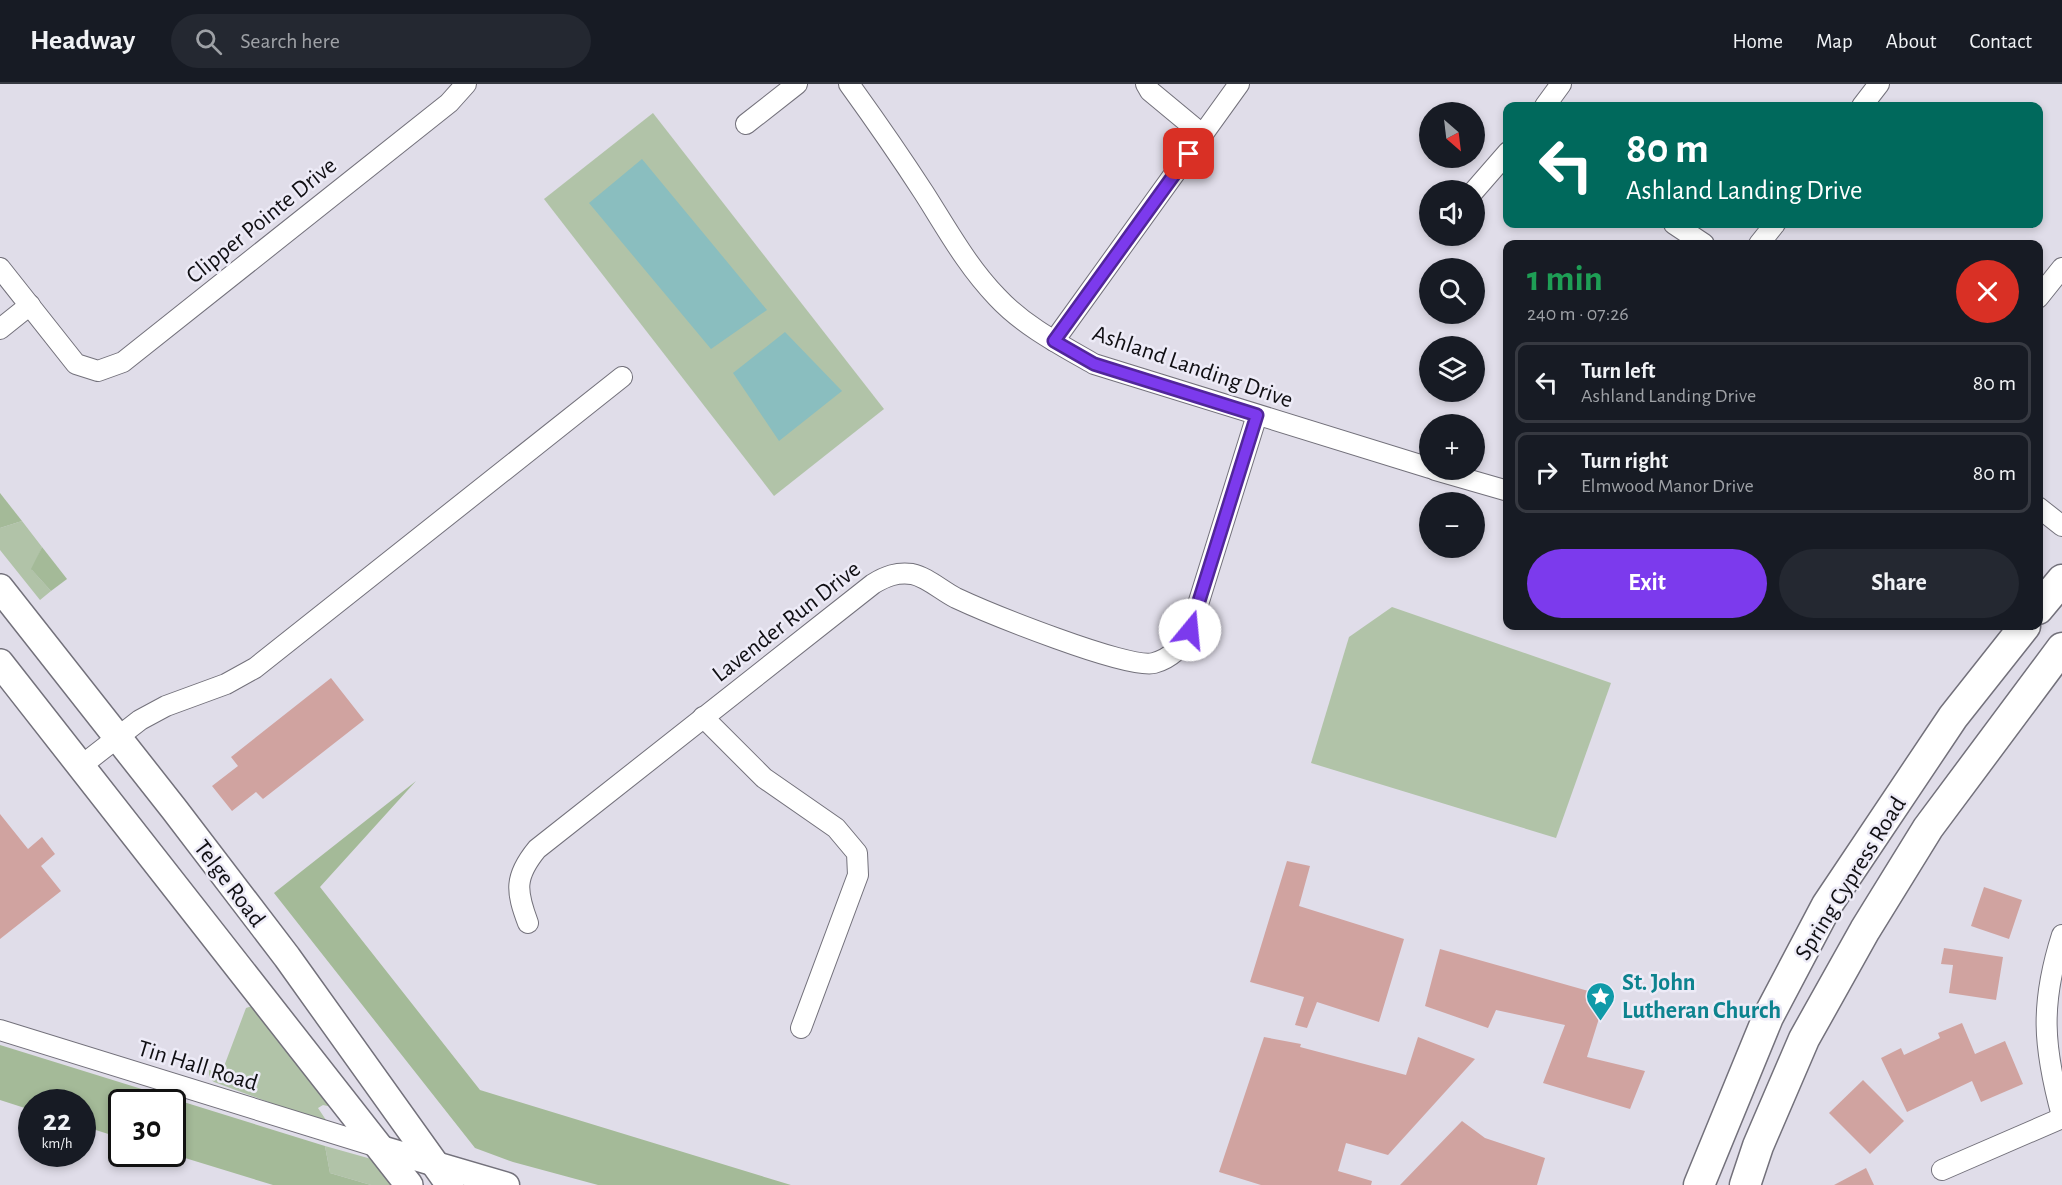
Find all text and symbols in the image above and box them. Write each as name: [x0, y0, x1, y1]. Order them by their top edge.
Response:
search box: [171, 14, 591, 68]
icon: search: [192, 25, 225, 58]
text: Headway: [30, 27, 135, 55]
text: Search here: [240, 30, 340, 52]
text: Home: [1732, 31, 1783, 52]
text: Map: [1816, 31, 1853, 52]
text: About: [1886, 31, 1936, 52]
text: Contact: [1969, 31, 2032, 52]
north arrow: [1419, 102, 1485, 168]
map controls: [1419, 102, 1485, 558]
icon: left: [1527, 126, 1605, 204]
pin: [1163, 128, 1214, 179]
text: 80 m: [1626, 128, 1709, 170]
icon: arrive: [1172, 137, 1205, 170]
street label: Clipper Pointe Drive: [182, 153, 341, 288]
text: Ashland Landing Drive: [1626, 177, 1862, 204]
button: sound: [1419, 180, 1485, 246]
button: search: [1419, 258, 1485, 324]
button: close: [1956, 260, 2019, 323]
text: 1 min: [1527, 261, 1603, 297]
text: 240 m · 07:26: [1527, 304, 1629, 324]
street label: Ashland Landing Drive: [1089, 321, 1296, 413]
button: layers: [1419, 336, 1485, 402]
text: Turn left: [1581, 360, 1655, 382]
icon: left: [1530, 366, 1563, 399]
text: 80 m: [1973, 372, 2016, 394]
text: Ashland Landing Drive: [1581, 386, 1756, 406]
button: +: [1419, 414, 1485, 480]
text: Turn right: [1581, 450, 1668, 472]
icon: right: [1530, 456, 1563, 489]
text: 80 m: [1973, 462, 2016, 484]
text: Elmwood Manor Drive: [1581, 476, 1754, 496]
button: −: [1419, 492, 1485, 558]
button: Exit: [1527, 549, 1767, 618]
button: Share: [1779, 549, 2019, 618]
street label: Lavender Run Drive: [708, 557, 865, 687]
position arrow: [1158, 598, 1222, 662]
street label: Spring Cypress Road: [1791, 793, 1911, 964]
street label: Telge Road: [189, 836, 269, 931]
place label: St. John Lutheran Church: [1622, 971, 1781, 1023]
place icon: St. John Lutheran Church: [1585, 980, 1617, 1022]
street label: Tin Hall Road: [135, 1036, 261, 1096]
speed limit sign: 30: [108, 1089, 186, 1167]
text: 22: [43, 1106, 71, 1136]
text: km/h: [42, 1136, 72, 1151]

